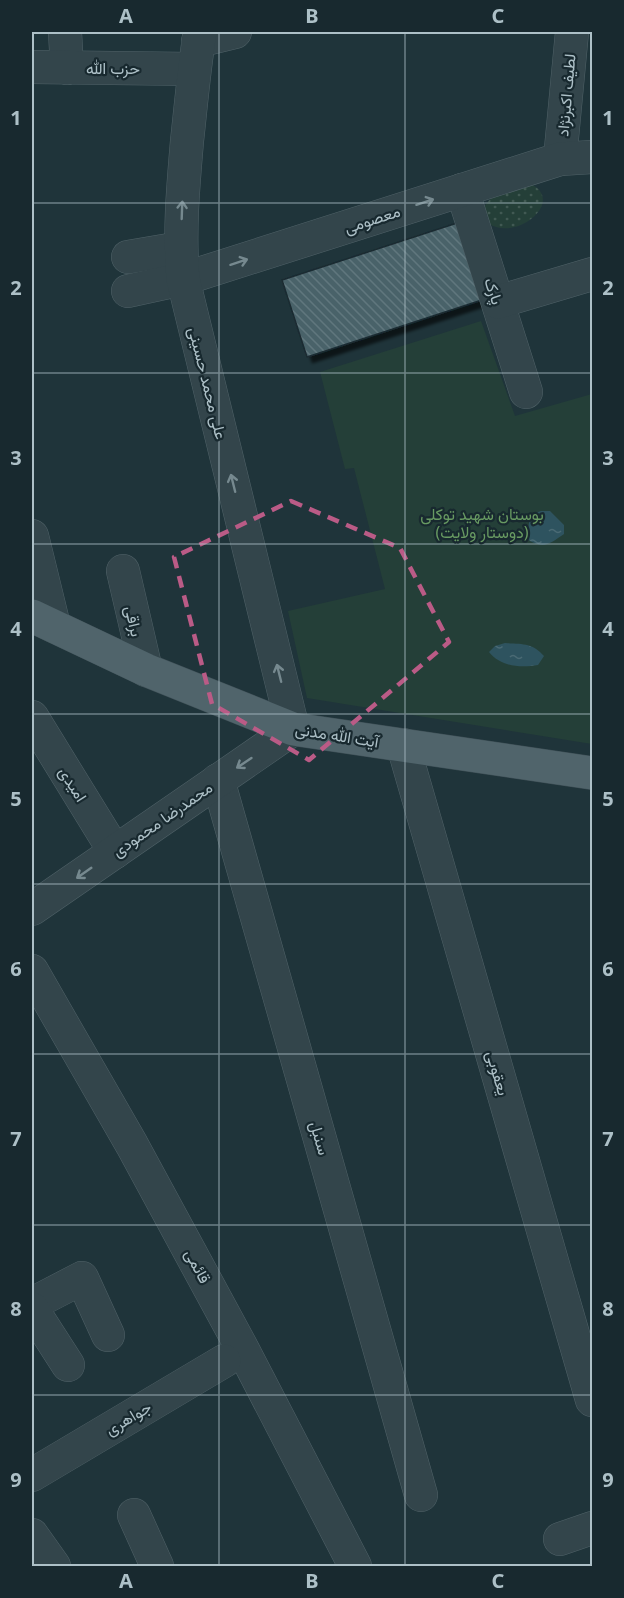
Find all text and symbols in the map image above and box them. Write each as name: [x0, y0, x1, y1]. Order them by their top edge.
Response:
text: A: [119, 2, 133, 29]
text: B: [305, 2, 319, 29]
text: C: [492, 2, 505, 29]
street label: لطیف اکبرنژاد: [551, 53, 581, 137]
street label: حزب الله: [86, 57, 140, 79]
text: 1: [10, 104, 22, 131]
text: 1: [602, 104, 614, 131]
one-way arrow: [415, 196, 434, 207]
street label: معصومی: [341, 200, 403, 238]
one-way arrow: [176, 201, 187, 221]
one-way arrow: [229, 255, 248, 266]
text: 2: [10, 274, 22, 301]
text: 2: [602, 274, 614, 301]
street label: پارک: [478, 275, 509, 308]
street label: علی محمد حسینی: [183, 325, 233, 441]
text: 3: [10, 444, 22, 471]
text: 3: [602, 444, 614, 471]
one-way arrow: [226, 474, 238, 493]
park label: بوستان شهید توکلی (دوستار ولایت): [420, 503, 544, 543]
street label: براقی: [120, 603, 148, 639]
text: 4: [10, 615, 22, 642]
text: 4: [602, 615, 614, 642]
one-way arrow: [272, 663, 284, 682]
street label: آیت الله مدنی: [294, 718, 381, 753]
one-way arrow: [236, 756, 253, 769]
street label: امیدی: [54, 762, 92, 806]
street label: محمدرضا محمودی: [107, 776, 217, 862]
text: 5: [10, 785, 22, 812]
text: 5: [602, 785, 614, 812]
one-way arrow: [76, 867, 92, 879]
text: 6: [10, 955, 22, 982]
text: 6: [602, 955, 614, 982]
street label: یعقوبی: [481, 1048, 515, 1098]
street label: سنبل: [305, 1118, 335, 1158]
text: 7: [10, 1125, 22, 1152]
text: 7: [602, 1125, 614, 1152]
street label: قائمی: [180, 1245, 216, 1287]
text: 8: [10, 1295, 22, 1322]
text: 8: [602, 1295, 614, 1322]
street label: جواهری: [101, 1396, 155, 1440]
text: 9: [10, 1466, 22, 1493]
text: 9: [602, 1466, 614, 1493]
text: A: [119, 1567, 133, 1594]
text: B: [305, 1567, 319, 1594]
text: C: [492, 1567, 505, 1594]

